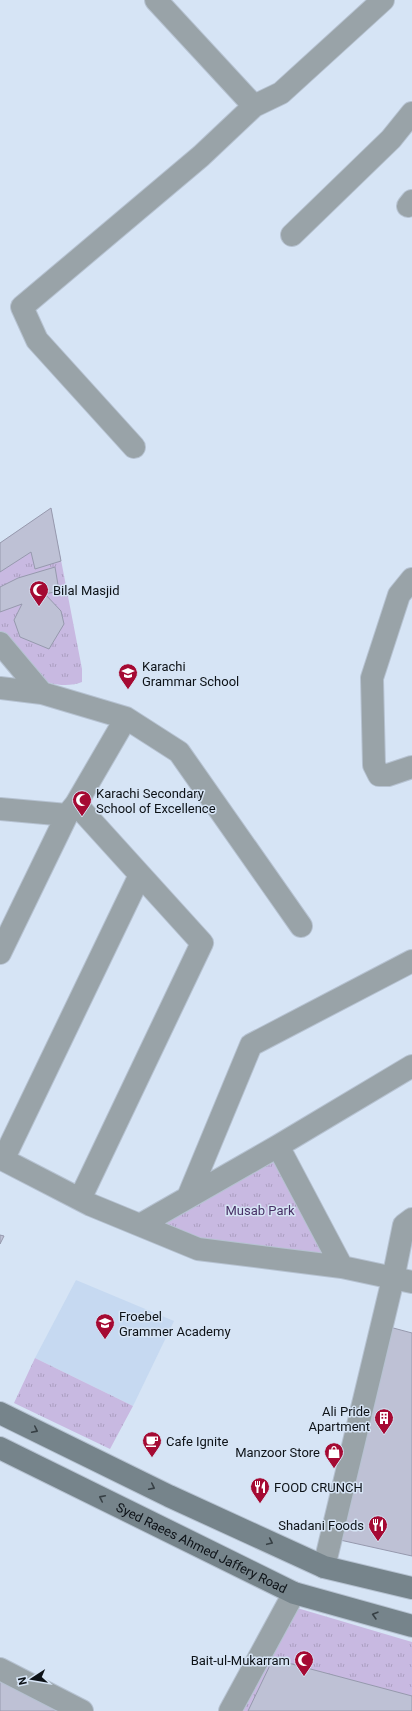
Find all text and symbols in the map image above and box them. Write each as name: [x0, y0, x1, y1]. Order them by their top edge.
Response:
mosque icon: Bilal Masjid: [28, 579, 50, 607]
place label: Bilal Masjid: [53, 583, 120, 598]
place label: Karachi Grammar School: [142, 659, 239, 689]
school or university icon: Karachi Grammar School: [117, 662, 139, 690]
place label: Karachi Secondary School of Excellence: [96, 786, 216, 816]
mosque icon: Karachi Secondary School of Excellence: [71, 789, 93, 817]
park label: Musab Park: [225, 1203, 295, 1218]
place label: Froebel Grammer Academy: [119, 1309, 231, 1339]
school or university icon: Froebel Grammer Academy: [94, 1312, 116, 1340]
place label: Ali Pride Apartment: [308, 1404, 370, 1434]
building icon: Ali Pride Apartment: [373, 1407, 395, 1435]
one-way arrow: [31, 1425, 38, 1433]
cafe icon: Cafe Ignite: [141, 1430, 163, 1458]
place label: Cafe Ignite: [166, 1434, 228, 1449]
shop icon: Manzoor Store: [323, 1441, 345, 1469]
place label: Manzoor Store: [235, 1445, 320, 1460]
restaurant icon: FOOD CRUNCH: [249, 1476, 271, 1504]
place label: FOOD CRUNCH: [274, 1480, 363, 1495]
one-way arrow: [147, 1482, 155, 1490]
one-way arrow: [98, 1495, 106, 1503]
street label: Syed Raees Ahmed Jaffery Road: [114, 1500, 289, 1596]
restaurant icon: Shadani Foods: [367, 1514, 389, 1542]
place label: Shadani Foods: [278, 1518, 364, 1533]
one-way arrow: [265, 1537, 273, 1545]
one-way arrow: [371, 1611, 378, 1620]
mosque icon: Bait-ul-Mukarram: [293, 1649, 315, 1677]
place label: Bait-ul-Mukarram: [191, 1653, 290, 1668]
north arrow: [12, 1659, 52, 1699]
text: N: [15, 1676, 30, 1686]

